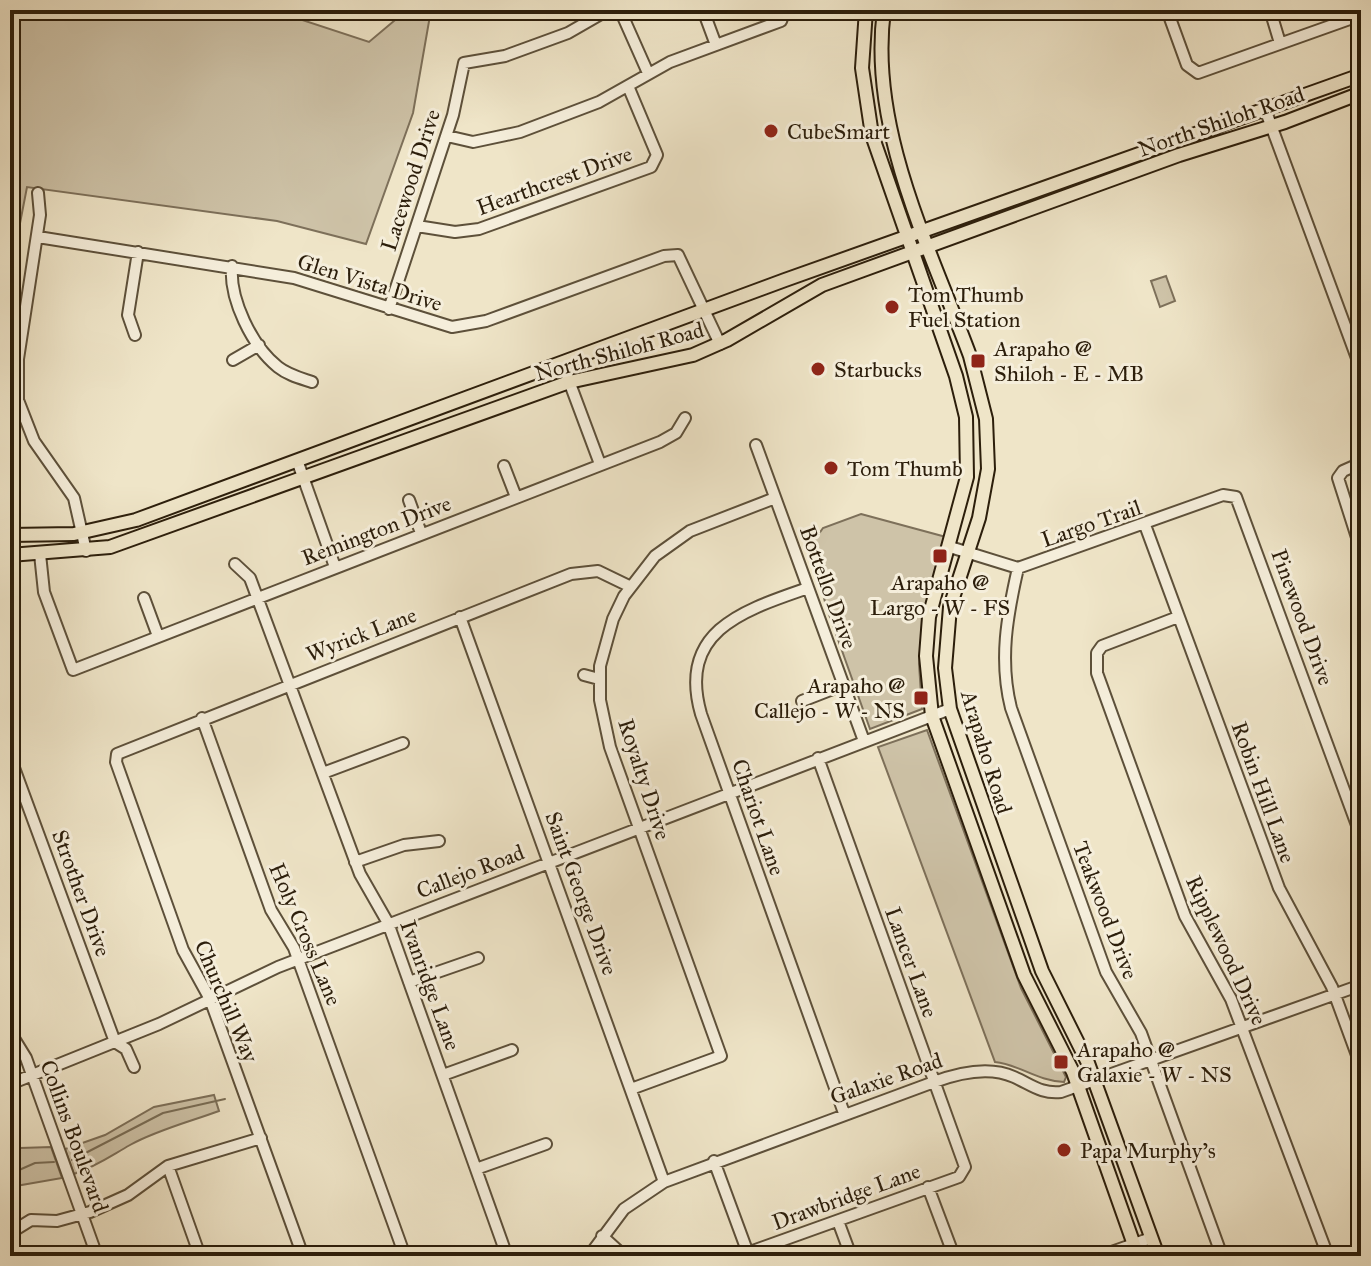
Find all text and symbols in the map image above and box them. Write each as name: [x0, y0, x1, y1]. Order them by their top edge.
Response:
street label: North Shiloh Road: [1134, 80, 1308, 163]
street label: Lacewood Drive: [375, 106, 446, 254]
place label: CubeSmart: [787, 118, 890, 145]
marker: CubeSmart: [762, 122, 780, 140]
street label: Hearthcrest Drive: [473, 140, 636, 221]
street label: Glen Vista Drive: [294, 248, 445, 317]
place label: Tom Thumb Fuel Station: [908, 281, 1024, 333]
marker: Tom Thumb Fuel Station: [883, 298, 901, 316]
street label: North Shiloh Road: [531, 316, 707, 387]
place label: Arapaho @ Shiloh - E - MB: [993, 335, 1144, 387]
marker: Arapaho @ Shiloh - E - MB: [969, 352, 987, 370]
place label: Starbucks: [834, 356, 922, 383]
marker: Starbucks: [809, 360, 827, 378]
place label: Tom Thumb: [847, 455, 963, 482]
marker: Tom Thumb: [822, 459, 840, 477]
street label: Remington Drive: [298, 490, 455, 571]
street label: Largo Trail: [1038, 494, 1145, 553]
street label: Bottello Drive: [794, 522, 863, 653]
street label: Pinewood Drive: [1265, 545, 1340, 689]
marker: Arapaho @ Largo - W - FS: [931, 547, 949, 565]
place label: Arapaho @ Largo - W - FS: [870, 569, 1010, 621]
street label: Wyrick Lane: [302, 601, 420, 668]
place label: Arapaho @ Callejo - W - NS: [754, 672, 905, 724]
street label: Arapaho Road: [955, 686, 1018, 817]
marker: Arapaho @ Callejo - W - NS: [912, 689, 930, 707]
street label: Royalty Drive: [612, 715, 677, 843]
street label: Robin Hill Lane: [1226, 718, 1302, 866]
street label: Chariot Lane: [726, 756, 791, 879]
street label: Saint George Drive: [539, 808, 624, 979]
street label: Strother Drive: [46, 826, 117, 960]
street label: Teakwood Drive: [1067, 837, 1144, 983]
street label: Callejo Road: [412, 839, 528, 904]
street label: Holy Cross Lane: [263, 859, 348, 1010]
street label: Ripplewood Drive: [1180, 871, 1273, 1029]
street label: Lancer Lane: [879, 903, 944, 1021]
street label: Ivanridge Lane: [394, 916, 467, 1054]
street label: Churchill Way: [189, 936, 265, 1067]
place label: Arapaho @ Galaxie - W - NS: [1076, 1036, 1232, 1088]
street label: Galaxie Road: [826, 1047, 946, 1110]
marker: Arapaho @ Galaxie - W - NS: [1052, 1053, 1070, 1071]
street label: Collins Boulevard: [34, 1056, 115, 1216]
place label: Papa Murphy's: [1080, 1137, 1216, 1164]
marker: Papa Murphy's: [1055, 1141, 1073, 1159]
street label: Drawbridge Lane: [768, 1157, 924, 1236]

